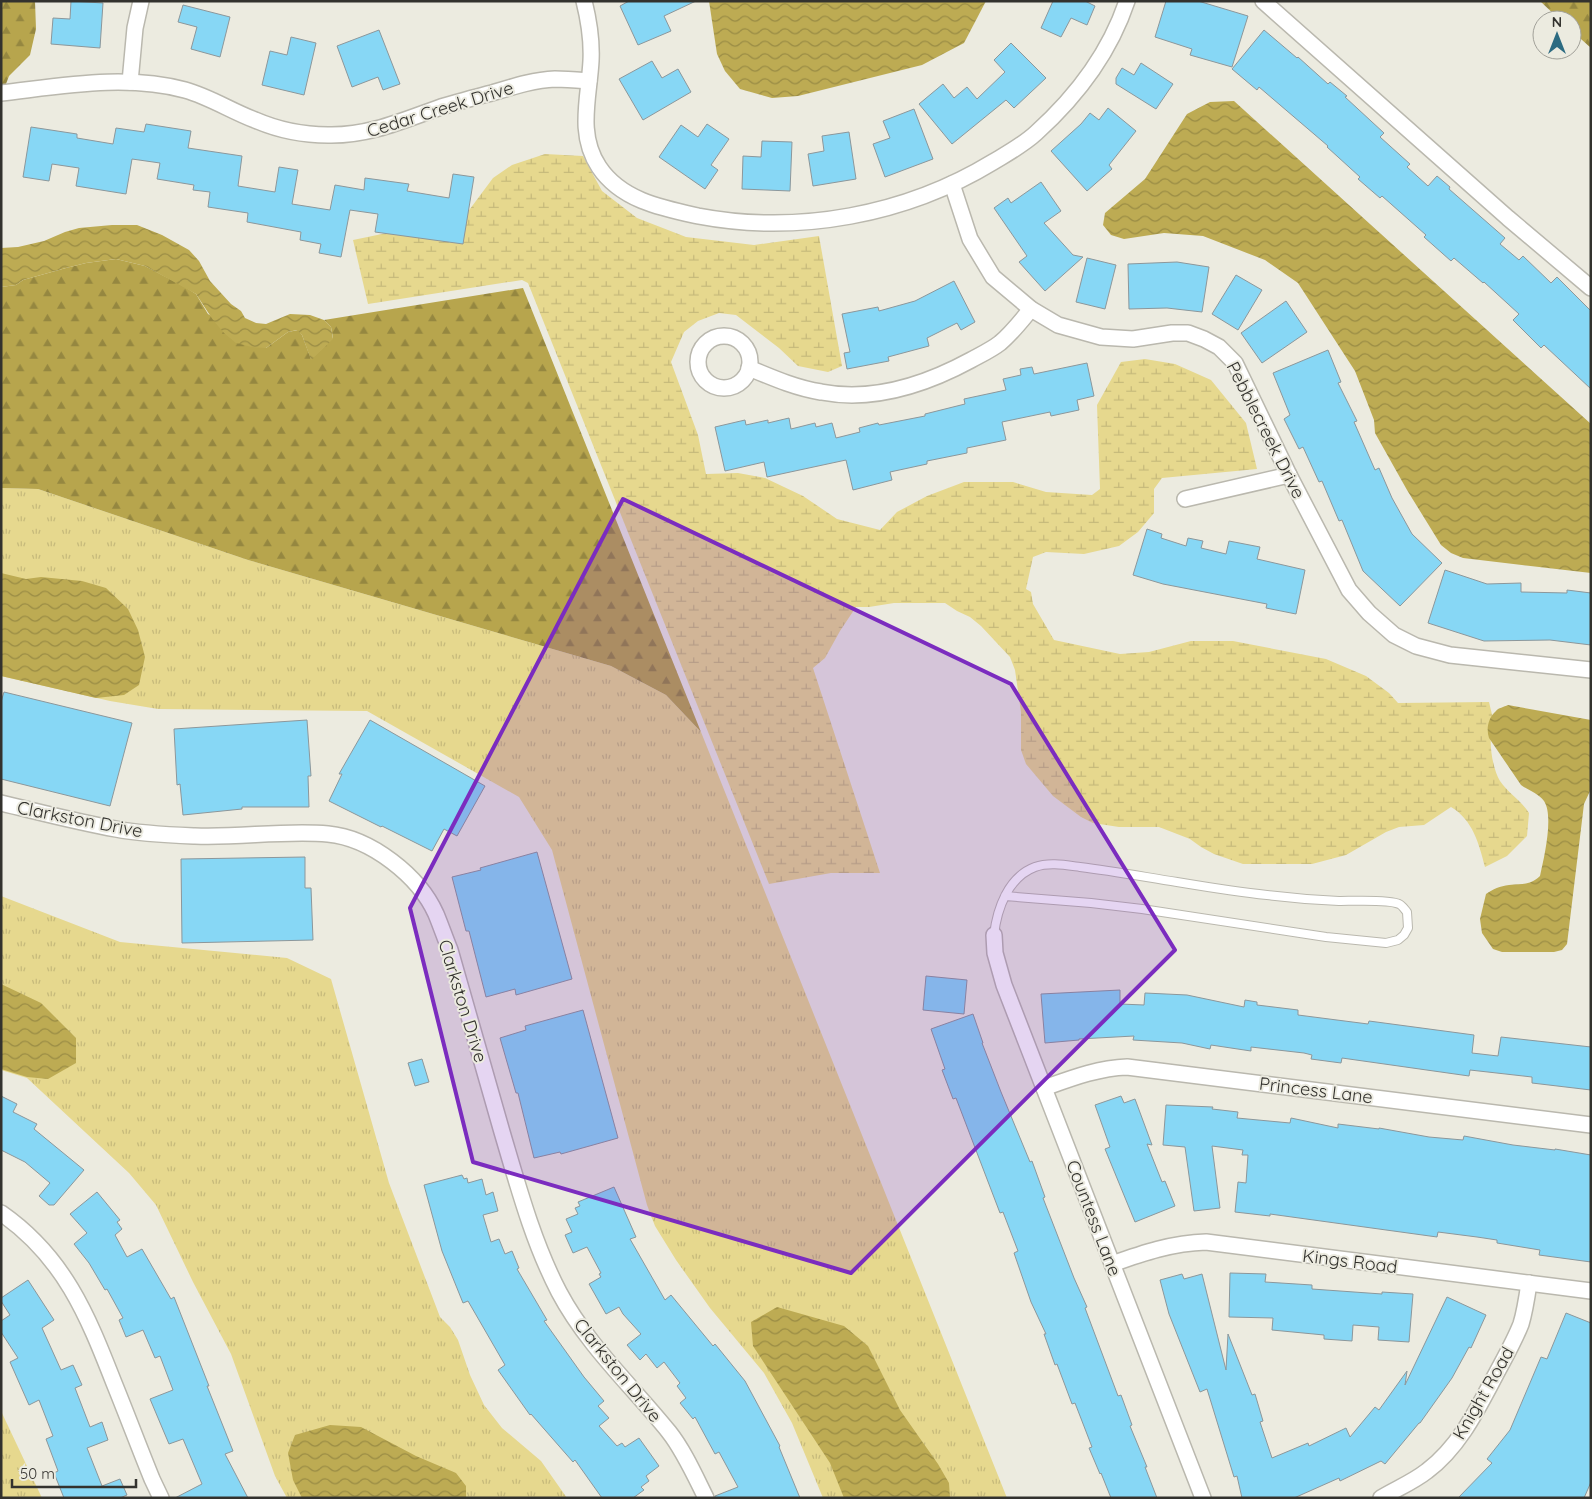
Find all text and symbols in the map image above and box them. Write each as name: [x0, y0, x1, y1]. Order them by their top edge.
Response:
north arrow: [1532, 10, 1582, 60]
text: N: [1552, 13, 1562, 31]
street label: Cedar Creek Drive: [364, 76, 516, 142]
street label: Pebblecreek Drive: [1222, 358, 1310, 502]
street label: Clarkston Drive: [15, 796, 145, 842]
street label: Clarkston Drive: [433, 937, 493, 1065]
street label: Princess Lane: [1258, 1072, 1374, 1108]
street label: Countess Lane: [1061, 1157, 1127, 1279]
street label: Kings Road: [1301, 1244, 1399, 1278]
street label: Clarkston Drive: [569, 1313, 667, 1427]
street label: Knight Road: [1447, 1342, 1519, 1444]
scale bar: [12, 1456, 136, 1488]
text: 50 m: [20, 1464, 55, 1483]

